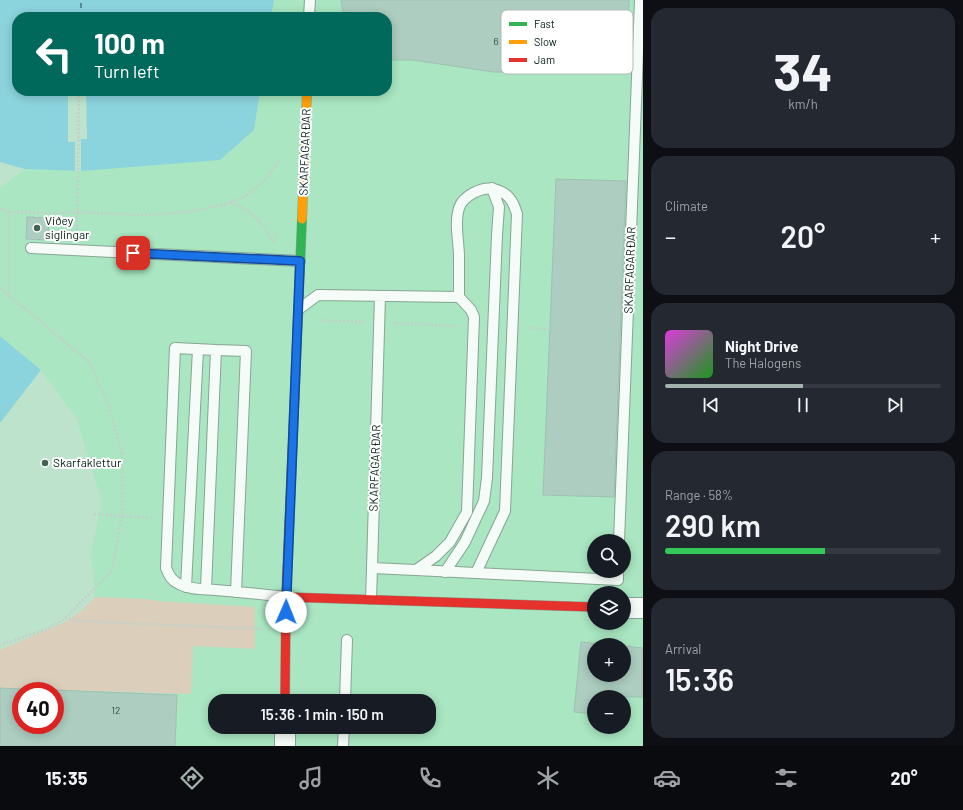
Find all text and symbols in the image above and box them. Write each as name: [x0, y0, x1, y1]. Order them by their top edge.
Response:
legend: [501, 10, 633, 74]
text: Fast: [534, 17, 555, 30]
text: 100 m: [94, 26, 165, 60]
icon: left: [28, 28, 80, 80]
house number: 6: [493, 35, 499, 47]
text: Slow: [534, 35, 557, 48]
text: 34: [773, 39, 833, 101]
text: Jam: [534, 53, 555, 66]
text: Turn left: [94, 60, 160, 82]
text: km/h: [788, 96, 818, 112]
street label: SKARFAGARÐAR: [295, 108, 313, 196]
text: Climate: [665, 198, 708, 214]
place label: Viðey siglingar: [45, 213, 90, 241]
text: 20°: [781, 218, 825, 254]
marker: Viðey siglingar: [32, 223, 42, 233]
text: −: [665, 223, 676, 249]
text: +: [930, 223, 941, 249]
street label: SKARFAGARÐAR: [620, 226, 638, 314]
pin: [116, 236, 150, 270]
icon: arrive: [122, 242, 144, 264]
text: Night Drive: [725, 337, 798, 355]
text: The Halogens: [725, 355, 801, 371]
icon: previous: [700, 394, 722, 416]
icon: pause: [792, 394, 814, 416]
icon: next: [884, 394, 906, 416]
street label: SKARFAGARÐAR: [365, 424, 383, 512]
place label: Skarfaklettur: [53, 455, 122, 469]
marker: Skarfaklettur: [40, 458, 50, 468]
text: Range · 58%: [665, 487, 733, 503]
text: 290 km: [665, 507, 761, 543]
map controls: [587, 534, 631, 734]
button: search: [587, 534, 631, 578]
button: layers: [587, 586, 631, 630]
position arrow: [265, 591, 307, 633]
button: +: [587, 638, 631, 682]
text: Arrival: [665, 641, 701, 657]
text: 15:36: [665, 661, 734, 697]
speed limit sign: 40: [12, 682, 64, 734]
button: −: [587, 690, 631, 734]
house number: 12: [112, 704, 120, 716]
text: 15:36 · 1 min · 150 m: [260, 705, 384, 723]
icon: directions: [178, 764, 206, 792]
icon: music: [297, 764, 325, 792]
icon: phone: [416, 764, 444, 792]
icon: climate: [534, 764, 562, 792]
icon: car: [653, 764, 681, 792]
icon: filters: [772, 764, 800, 792]
text: 15:35: [45, 767, 87, 789]
text: 20°: [890, 767, 918, 789]

